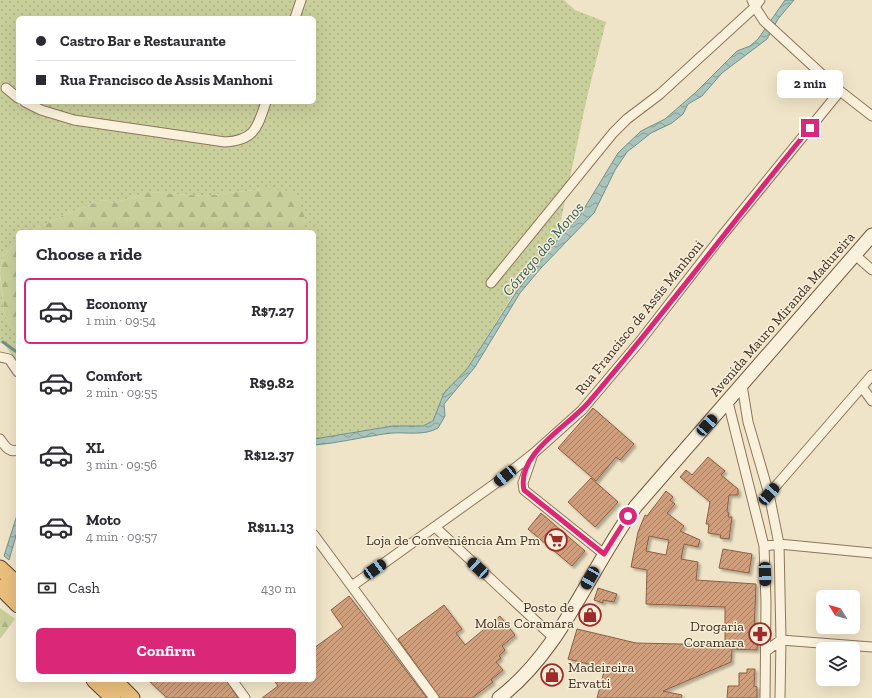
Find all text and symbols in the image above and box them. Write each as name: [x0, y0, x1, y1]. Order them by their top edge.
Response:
text: Castro Bar e Restaurante: [60, 32, 226, 50]
callout: 2 min: [777, 70, 843, 98]
text: Rua Francisco de Assis Manhoni: [60, 71, 273, 89]
text: 2 min: [794, 76, 826, 91]
route end: [801, 119, 819, 137]
water label: Córrego dos Monos: [498, 198, 588, 300]
street label: Avenida Mauro Miranda Madureira: [706, 228, 859, 400]
street label: Rua Francisco de Assis Manhoni: [572, 237, 707, 398]
text: Choose a ride: [36, 243, 142, 265]
icon: car: [38, 293, 74, 329]
text: Economy: [86, 295, 147, 313]
text: R$7.27: [251, 302, 294, 320]
text: 1 min · 09:54: [86, 313, 156, 328]
icon: car: [38, 365, 74, 401]
text: Comfort: [86, 367, 142, 385]
text: R$9.82: [249, 374, 294, 392]
text: 2 min · 09:55: [86, 385, 157, 400]
car: [695, 412, 719, 438]
icon: car: [38, 437, 74, 473]
text: XL: [86, 439, 104, 457]
text: R$12.37: [244, 446, 294, 464]
text: 3 min · 09:56: [86, 457, 157, 472]
car: [492, 464, 518, 488]
car: [757, 481, 781, 507]
route start: [619, 507, 637, 525]
icon: car: [38, 509, 74, 545]
text: Moto: [86, 511, 121, 529]
text: R$11.13: [247, 518, 294, 536]
supermarket icon: Loja de Conveniência Am Pm: [543, 527, 569, 553]
text: 4 min · 09:57: [86, 529, 157, 544]
place label: Loja de Conveniência Am Pm: [366, 532, 540, 549]
car: [465, 555, 491, 581]
car: [362, 557, 388, 581]
car: [759, 562, 771, 586]
car: [579, 565, 601, 591]
icon: cash: [36, 577, 58, 599]
text: Cash: [68, 579, 100, 597]
text: 430 m: [261, 581, 296, 596]
north arrow: [816, 590, 860, 634]
map controls: [816, 590, 860, 686]
place label: Posto de Molas Coramara: [475, 599, 574, 632]
shop icon: Posto de Molas Coramara: [577, 602, 603, 628]
place label: Drogaria Coramara: [684, 618, 744, 651]
pharmacy icon: Drogaria Coramara: [747, 621, 773, 647]
button: Confirm: [36, 628, 296, 674]
button: layers: [816, 642, 860, 686]
place label: Madeireira Ervatti: [568, 659, 634, 692]
shop icon: Madeireira Ervatti: [539, 662, 565, 688]

